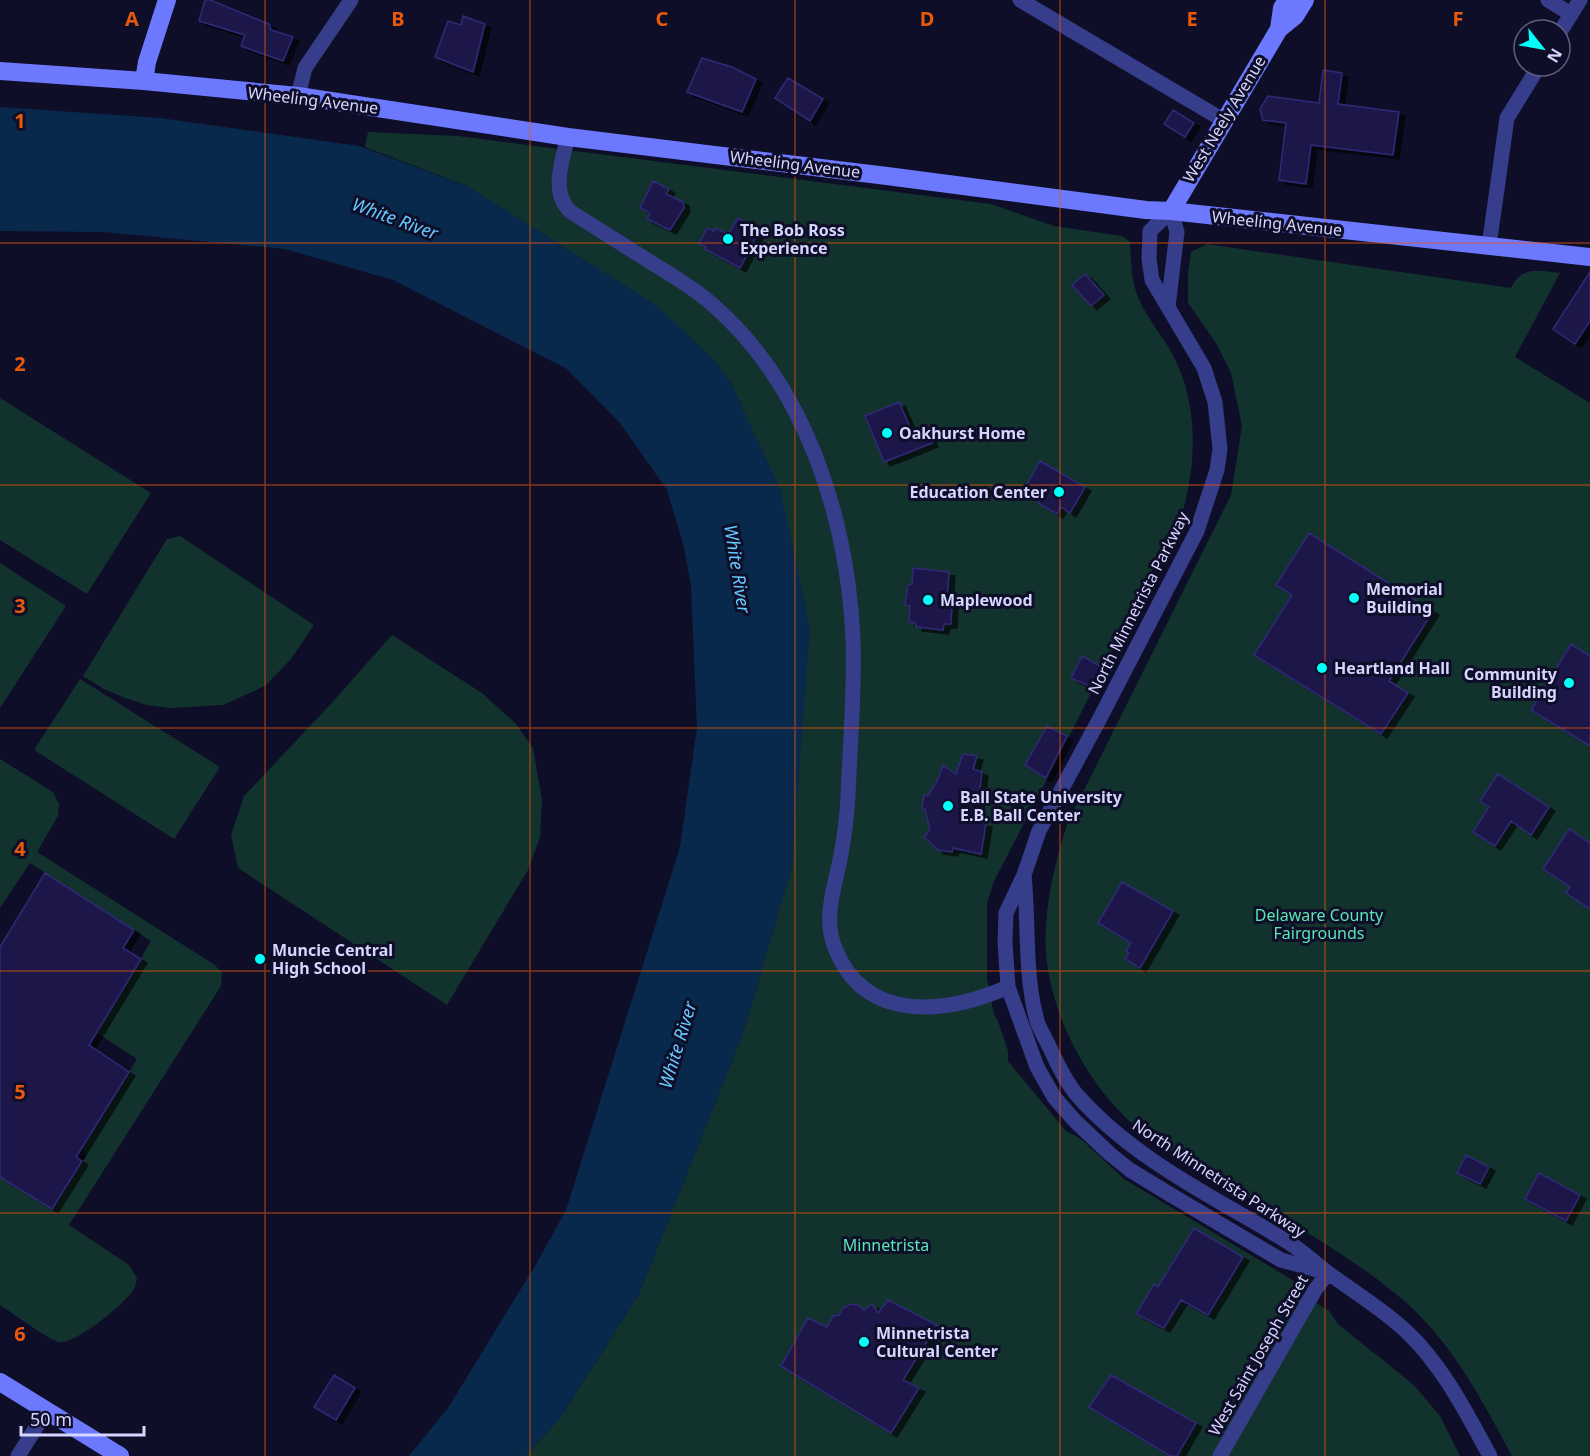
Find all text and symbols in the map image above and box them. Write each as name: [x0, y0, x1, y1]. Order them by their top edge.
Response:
text: A: [125, 5, 139, 32]
text: B: [391, 5, 405, 32]
text: C: [656, 5, 669, 32]
text: D: [920, 5, 934, 32]
text: E: [1186, 5, 1198, 32]
text: F: [1453, 5, 1463, 32]
north arrow: [1512, 18, 1572, 78]
text: N: [1542, 44, 1568, 67]
street label: West Neely Avenue: [1177, 52, 1271, 186]
street label: Wheeling Avenue: [247, 81, 379, 119]
text: 1: [14, 107, 26, 134]
street label: Wheeling Avenue: [729, 145, 861, 183]
water label: White River: [349, 191, 442, 245]
street label: Wheeling Avenue: [1211, 205, 1343, 241]
place label: The Bob Ross Experience: [740, 219, 845, 259]
marker: The Bob Ross Experience: [721, 232, 735, 246]
text: 2: [14, 350, 26, 377]
place label: Oakhurst Home: [899, 422, 1026, 444]
marker: Oakhurst Home: [880, 426, 894, 440]
place label: Education Center: [910, 481, 1047, 503]
marker: Education Center: [1052, 485, 1066, 499]
street label: North Minnetrista Parkway: [1082, 507, 1194, 698]
water label: White River: [719, 523, 757, 616]
place label: Memorial Building: [1366, 578, 1443, 618]
place label: Maplewood: [940, 589, 1033, 611]
marker: Memorial Building: [1347, 591, 1361, 605]
text: 3: [14, 592, 26, 619]
marker: Maplewood: [921, 593, 935, 607]
place label: Heartland Hall: [1334, 657, 1450, 679]
marker: Heartland Hall: [1315, 661, 1329, 675]
place label: Community Building: [1464, 663, 1558, 703]
marker: Community Building: [1562, 676, 1576, 690]
place label: Ball State University E.B. Ball Center: [960, 786, 1123, 826]
marker: Ball State University E.B. Ball Center: [941, 799, 955, 813]
text: 4: [14, 835, 26, 862]
park label: Delaware County Fairgrounds: [1255, 904, 1384, 944]
place label: Muncie Central High School: [272, 939, 393, 979]
marker: Muncie Central High School: [253, 952, 267, 966]
water label: White River: [652, 998, 702, 1091]
text: 5: [14, 1078, 26, 1105]
street label: North Minnetrista Parkway: [1128, 1114, 1311, 1243]
park label: Minnetrista: [843, 1234, 929, 1256]
street label: West Saint Joseph Street: [1203, 1270, 1313, 1439]
text: 6: [14, 1320, 26, 1347]
place label: Minnetrista Cultural Center: [876, 1322, 998, 1362]
marker: Minnetrista Cultural Center: [857, 1335, 871, 1349]
scale bar: [21, 1399, 144, 1437]
text: 50 m: [30, 1407, 72, 1431]

